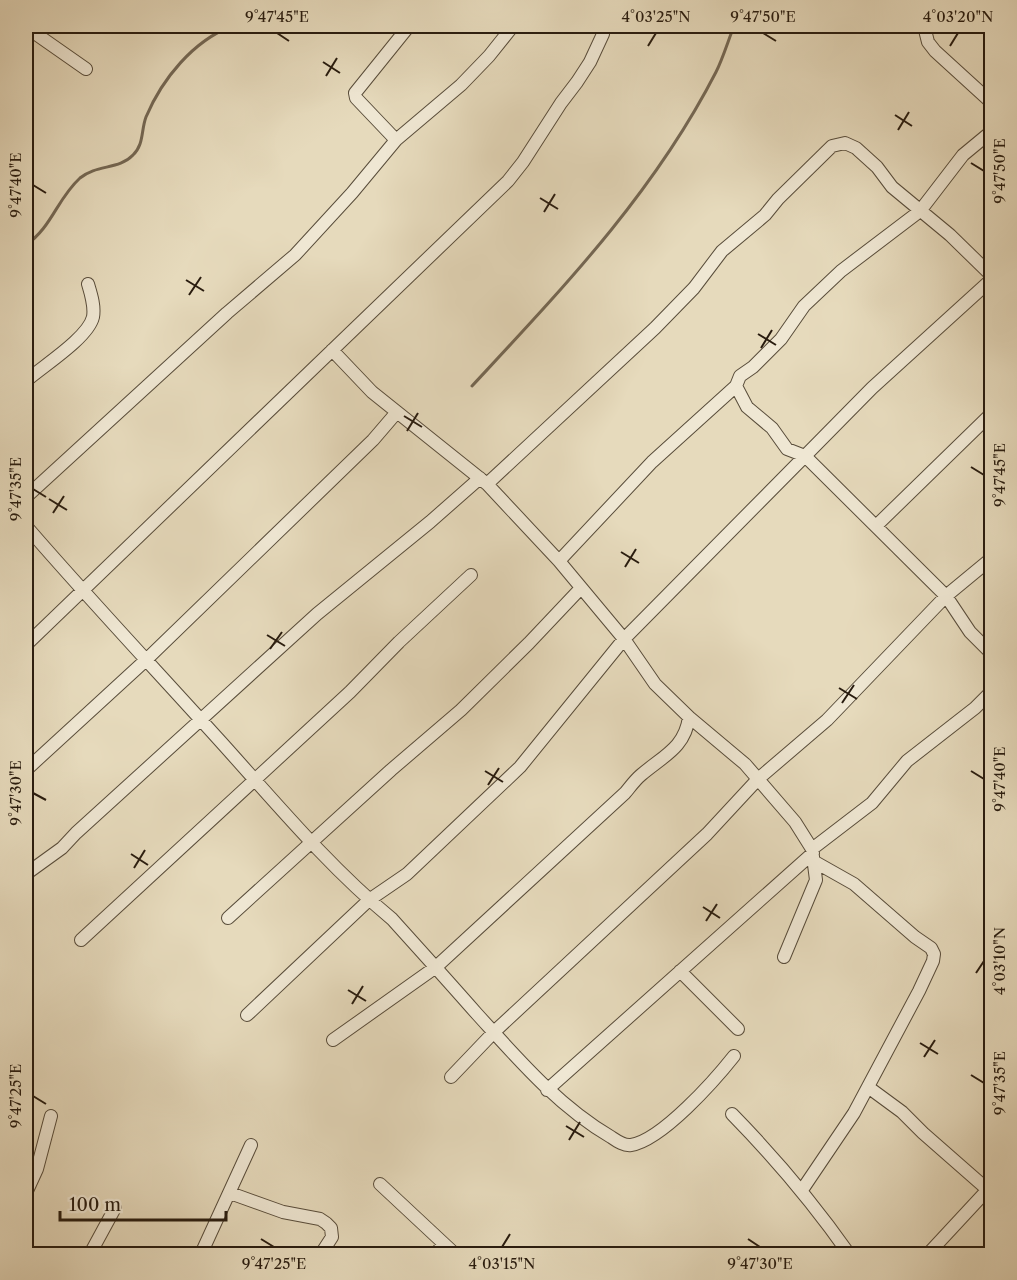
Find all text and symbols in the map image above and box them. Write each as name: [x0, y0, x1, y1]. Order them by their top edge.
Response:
text: 9°47'45"E: [245, 7, 309, 26]
text: 4°03'25"N: [621, 7, 691, 26]
text: 9°47'50"E: [730, 7, 796, 26]
text: 4°03'20"N: [923, 7, 993, 26]
text: 9°47'50"E: [990, 138, 1009, 204]
text: 9°47'40"E: [6, 152, 25, 218]
text: 9°47'45"E: [990, 443, 1009, 507]
text: 9°47'35"E: [6, 457, 25, 521]
text: 9°47'40"E: [990, 746, 1009, 812]
text: 9°47'30"E: [6, 760, 25, 826]
text: 4°03'10"N: [990, 927, 1009, 995]
text: 9°47'35"E: [990, 1051, 1009, 1115]
text: 9°47'25"E: [6, 1064, 25, 1128]
scale bar: [60, 1184, 226, 1222]
text: 100 m: [69, 1194, 121, 1216]
text: 9°47'25"E: [242, 1254, 306, 1273]
text: 4°03'15"N: [469, 1254, 535, 1273]
text: 9°47'30"E: [727, 1254, 793, 1273]

